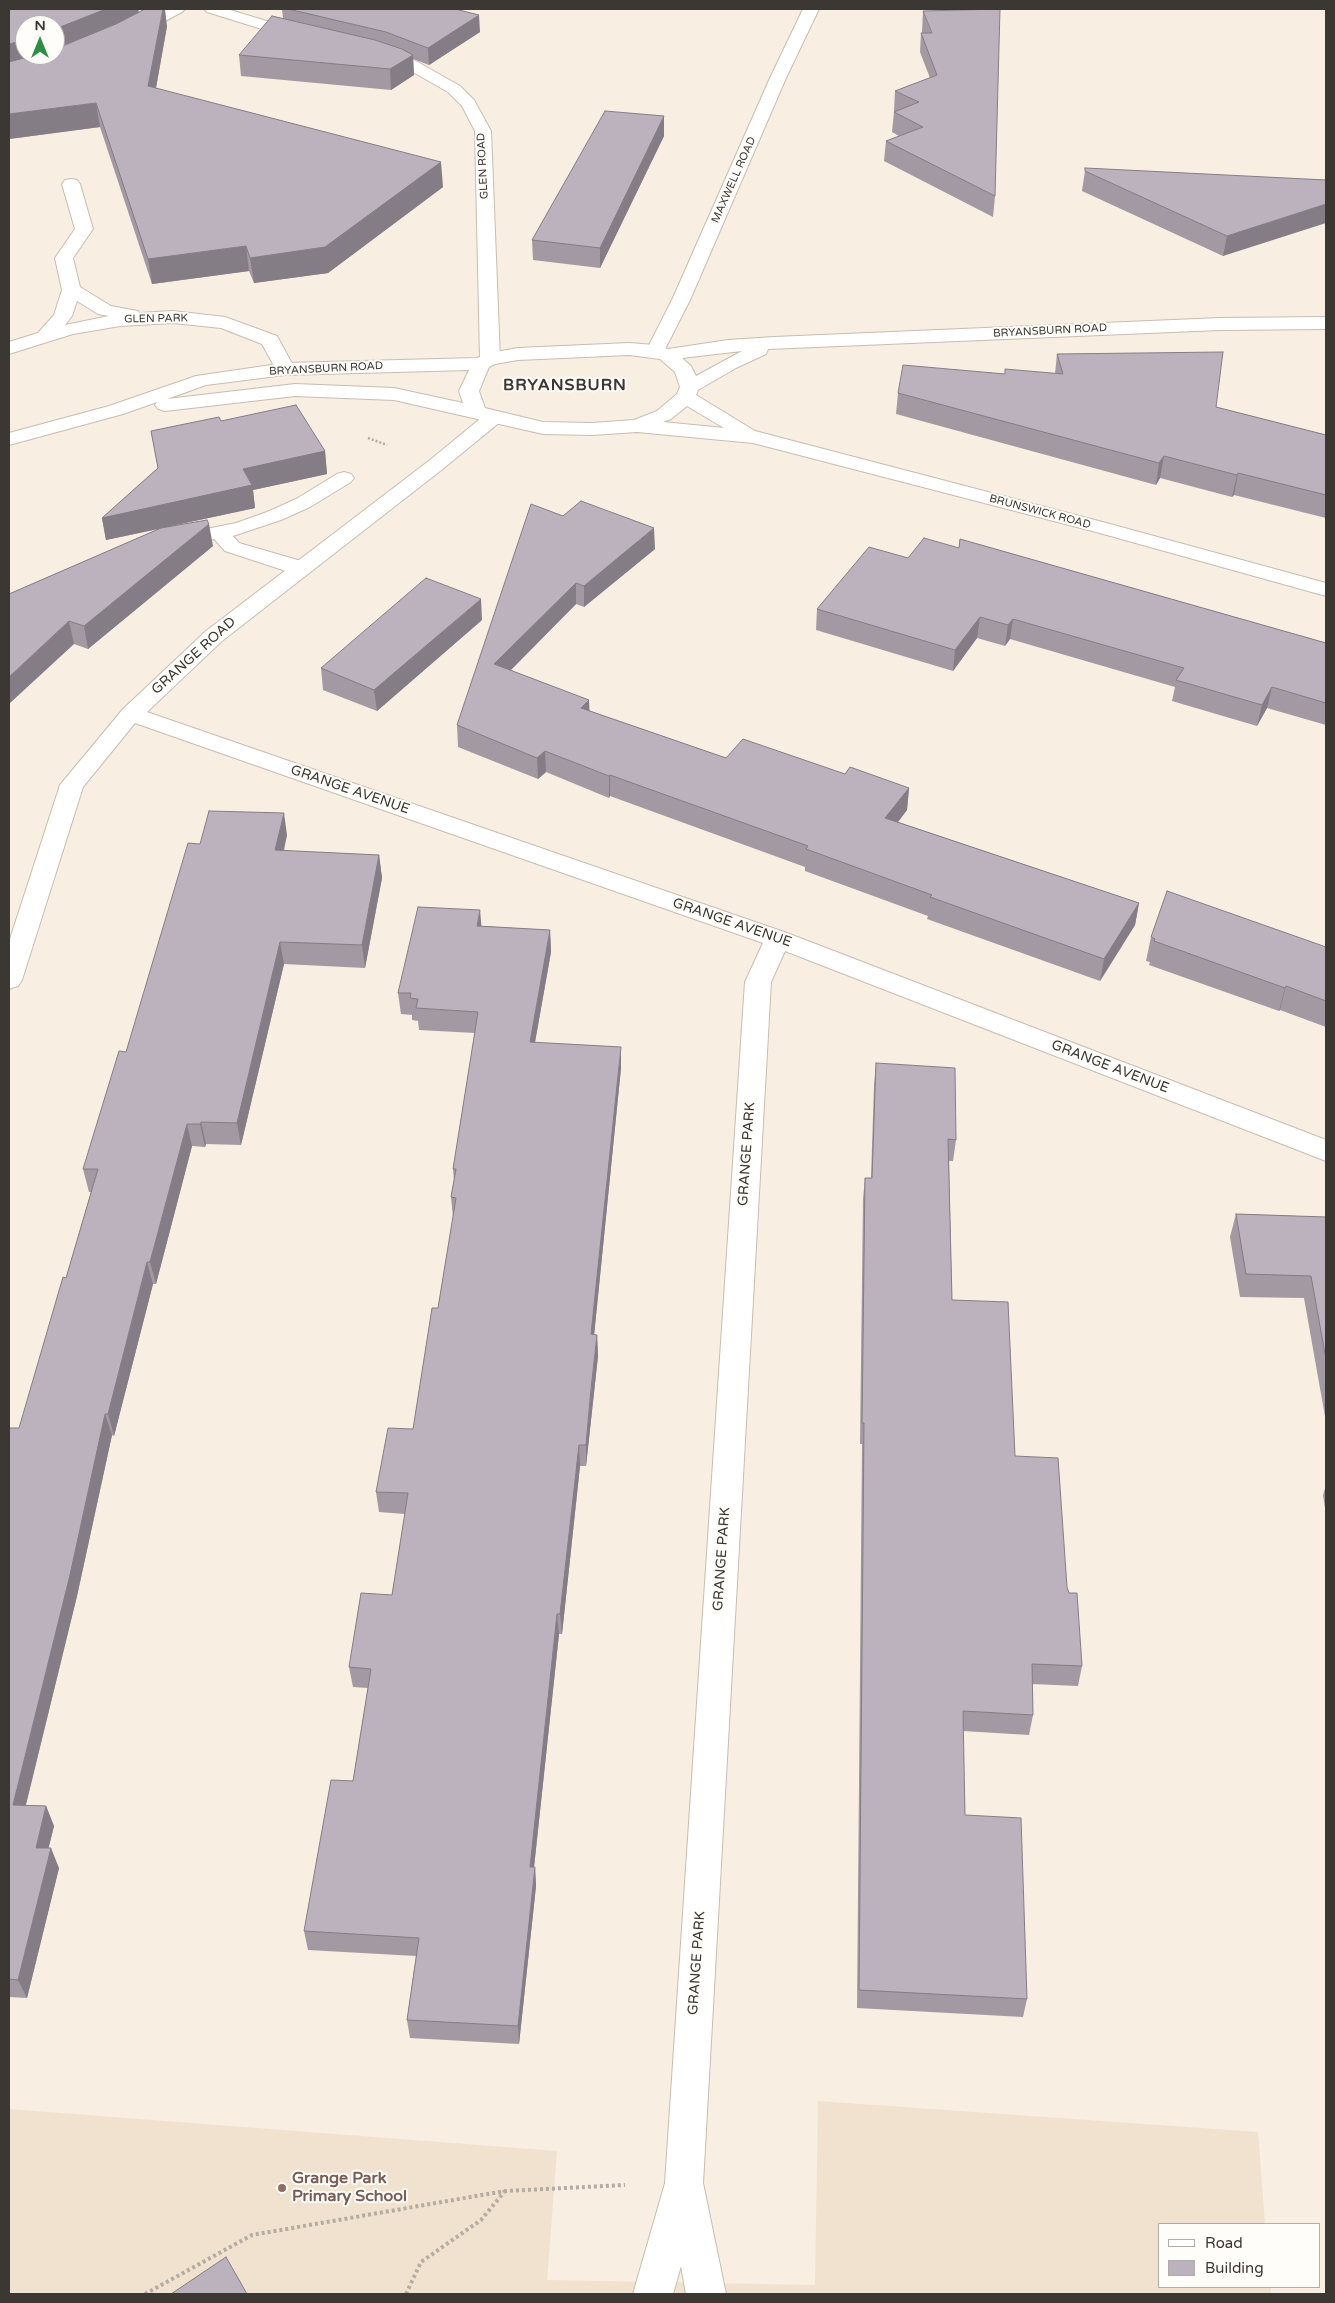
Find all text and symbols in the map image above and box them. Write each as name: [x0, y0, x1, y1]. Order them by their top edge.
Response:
north arrow: [15, 15, 65, 65]
text: N: [34, 17, 46, 34]
street label: GLEN ROAD: [475, 132, 491, 200]
street label: MAXWELL ROAD: [709, 135, 759, 225]
street label: GLEN PARK: [124, 312, 188, 326]
street label: BRYANSBURN ROAD: [993, 321, 1107, 341]
street label: BRYANSBURN ROAD: [269, 359, 383, 379]
district label: BRYANSBURN: [502, 376, 628, 396]
street label: BRUNSWICK ROAD: [988, 492, 1092, 532]
street label: GRANGE ROAD: [148, 614, 240, 698]
street label: GRANGE AVENUE: [288, 762, 412, 818]
street label: GRANGE AVENUE: [670, 895, 794, 951]
street label: GRANGE AVENUE: [1049, 1037, 1171, 1097]
street label: GRANGE PARK: [735, 1102, 759, 1206]
street label: GRANGE PARK: [710, 1507, 734, 1611]
street label: GRANGE PARK: [685, 1911, 709, 2015]
place label: Grange Park Primary School: [292, 2169, 407, 2207]
marker: Grange Park Primary School: [276, 2182, 288, 2194]
legend: [1158, 2223, 1320, 2288]
text: Road: [1205, 2234, 1243, 2252]
text: Building: [1205, 2259, 1264, 2277]

